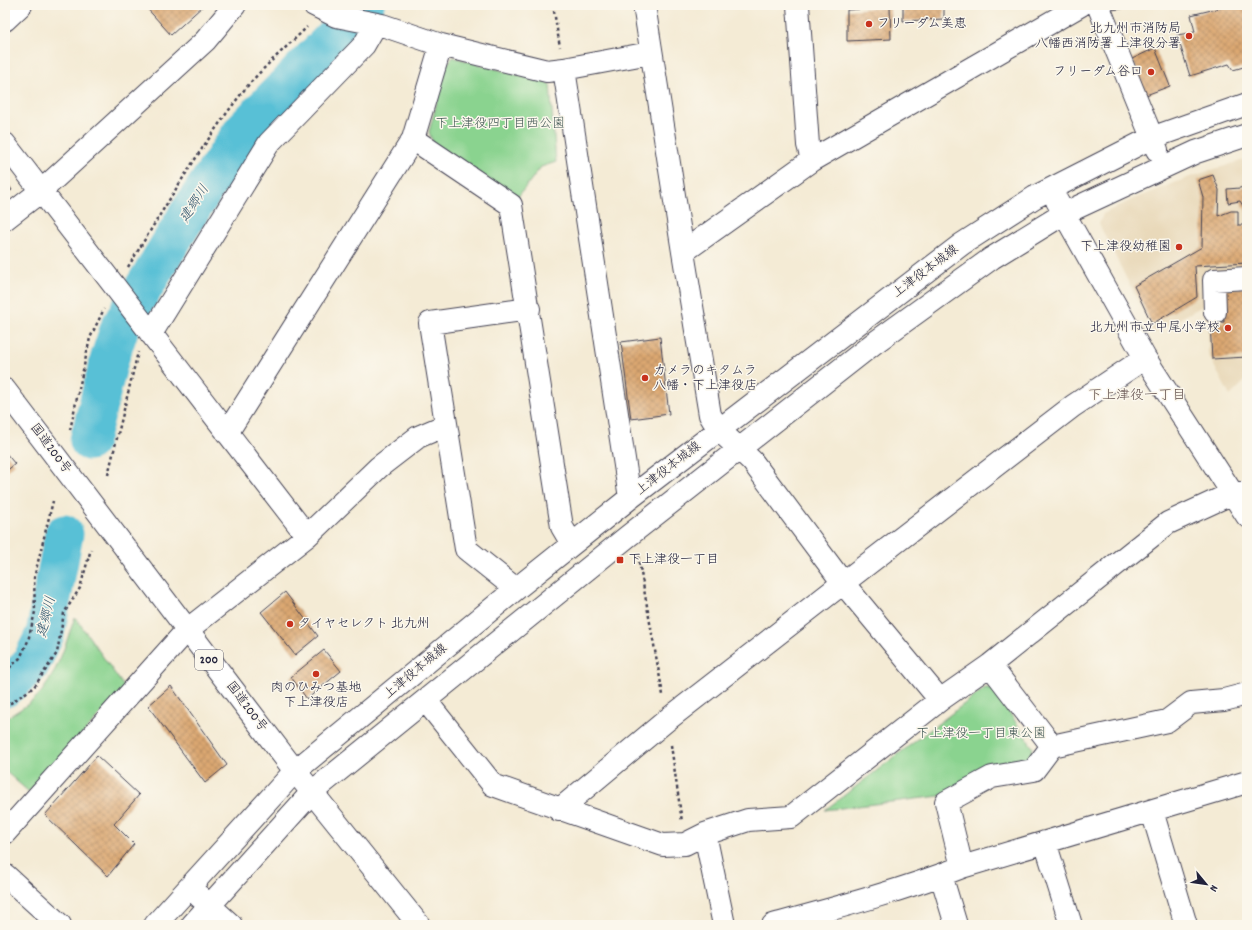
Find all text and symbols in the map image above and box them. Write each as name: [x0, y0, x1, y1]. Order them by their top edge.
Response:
place label: フリーダム美恵: [877, 15, 967, 34]
marker: フリーダム美恵: [864, 19, 874, 29]
place label: 北九州市消防局 八幡西消防署 上津役分署: [1035, 20, 1181, 54]
marker: 北九州市消防局 八幡西消防署 上津役分署: [1184, 31, 1194, 41]
place label: フリーダム谷口: [1053, 63, 1143, 82]
marker: フリーダム谷口: [1146, 67, 1156, 77]
park label: 下上津役四丁目西公園: [435, 115, 565, 134]
water label: 建郷川: [175, 181, 215, 227]
place label: 下上津役幼稚園: [1080, 238, 1171, 257]
street label: 上津役本城線: [889, 240, 964, 303]
marker: 下上津役幼稚園: [1174, 242, 1184, 252]
place label: 北九州市立中尾小学校: [1090, 319, 1220, 338]
marker: 北九州市立中尾小学校: [1223, 323, 1233, 333]
place label: カメラのキタムラ 八幡・下上津役店: [653, 362, 757, 396]
marker: カメラのキタムラ 八幡・下上津役店: [640, 373, 650, 383]
district label: 下上津役一丁目: [1088, 386, 1186, 406]
street label: 国道200号: [25, 420, 75, 478]
street label: 上津役本城線: [632, 437, 706, 501]
place label: 下上津役一丁目: [628, 551, 719, 570]
marker: 下上津役一丁目: [615, 555, 625, 565]
water label: 建郷川: [32, 594, 62, 640]
place label: タイヤセレクト 北九州: [298, 615, 430, 634]
marker: タイヤセレクト 北九州: [285, 619, 295, 629]
street label: 上津役本城線: [380, 639, 453, 704]
road number: 200: [195, 650, 223, 670]
marker: 肉のひみつ基地 下上津役店: [311, 669, 321, 679]
street label: 国道200号: [221, 678, 271, 736]
place label: 肉のひみつ基地 下上津役店: [270, 679, 362, 713]
park label: 下上津役一丁目東公園: [916, 725, 1046, 744]
north arrow: [1186, 864, 1226, 904]
text: N: [1204, 882, 1221, 895]

